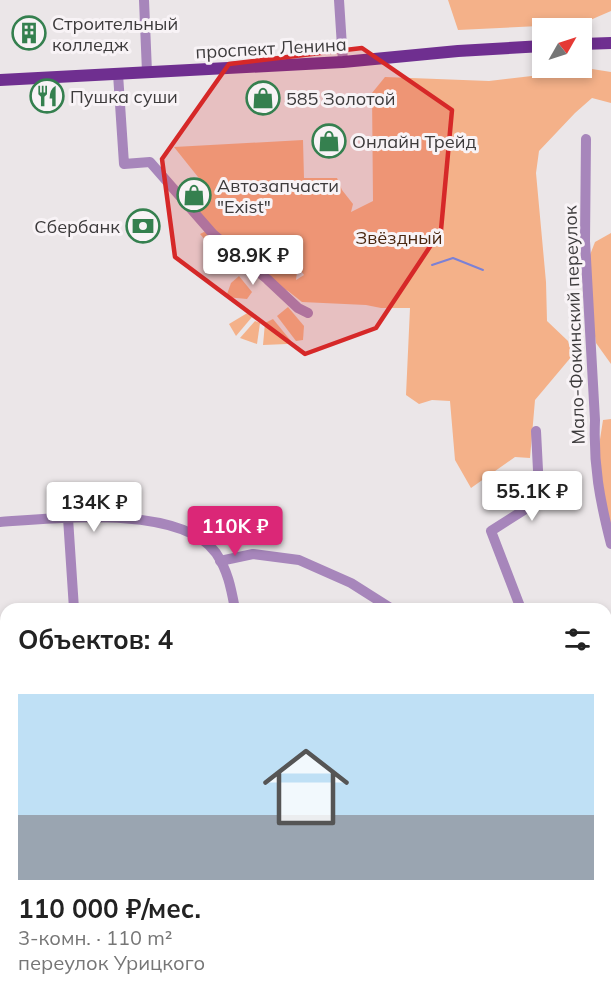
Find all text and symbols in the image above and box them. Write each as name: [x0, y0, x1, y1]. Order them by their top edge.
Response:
place label: Строительный колледж: [52, 12, 178, 56]
building icon: Строительный колледж: [11, 15, 47, 51]
north arrow: [532, 18, 592, 78]
map controls: [532, 18, 592, 78]
street label: проспект Ленина: [195, 33, 347, 63]
restaurant icon: Пушка суши: [29, 78, 65, 114]
shop icon: 585 Золотой: [245, 80, 281, 116]
place label: Пушка суши: [70, 85, 178, 108]
place label: 585 Золотой: [286, 87, 395, 110]
shop icon: Онлайн Трейд: [311, 123, 347, 159]
place label: Онлайн Трейд: [352, 130, 477, 153]
place label: Автозапчасти "Exist": [217, 174, 339, 218]
shop icon: Автозапчасти "Exist": [176, 177, 212, 213]
street label: Мало-Фокинский переулок: [558, 205, 590, 445]
bank icon: Сбербанк: [125, 208, 161, 244]
place label: Сбербанк: [34, 215, 120, 238]
park label: Звёздный: [356, 226, 442, 249]
pin: 98.9K ₽: [198, 235, 308, 286]
text: 98.9K ₽: [217, 242, 289, 267]
pin: 55.1K ₽: [477, 471, 587, 522]
text: 55.1K ₽: [496, 478, 568, 503]
pin: 134K ₽: [45, 482, 143, 533]
text: 134K ₽: [61, 489, 127, 514]
pin: 110K ₽: [186, 506, 284, 557]
text: 110K ₽: [202, 513, 268, 538]
text: Объектов: 4: [18, 623, 173, 656]
icon: filters: [561, 623, 594, 656]
icon: home: [252, 733, 360, 841]
text: 110 000 ₽/мес.: [18, 892, 201, 925]
text: 3-комн. · 110 m²: [18, 925, 172, 950]
text: переулок Урицкого: [18, 950, 205, 975]

